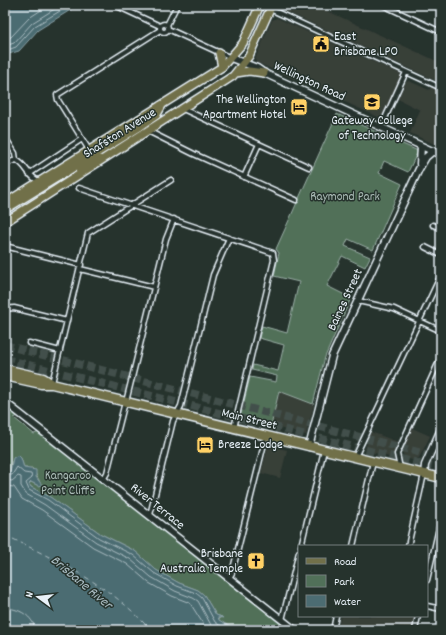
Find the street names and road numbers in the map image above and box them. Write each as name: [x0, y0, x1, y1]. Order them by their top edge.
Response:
street label: Wellington Road: [270, 57, 348, 107]
street label: Shafston Avenue: [80, 104, 160, 164]
street label: Baines Street: [323, 266, 369, 334]
street label: Main Street: [219, 404, 279, 436]
street label: River Terrace: [126, 479, 189, 535]

